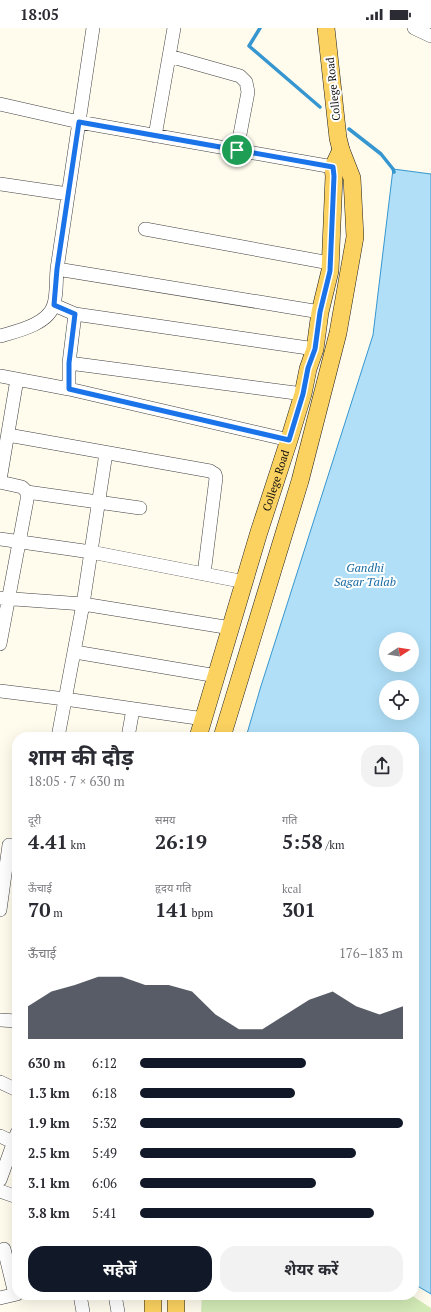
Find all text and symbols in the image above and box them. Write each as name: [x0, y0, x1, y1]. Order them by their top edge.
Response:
text: 18:05: [20, 4, 59, 24]
street label: College Road: [323, 57, 343, 121]
pin: [220, 133, 254, 167]
icon: arrive: [226, 139, 248, 161]
street label: College Road: [259, 448, 292, 513]
water label: Gandhi Sagar Talab: [334, 560, 396, 589]
north arrow: [379, 632, 419, 672]
map controls: [379, 632, 419, 720]
button: locate: [379, 680, 419, 720]
text: शाम की दौड़: [28, 742, 134, 771]
button: share: [361, 745, 403, 787]
text: 18:05 · 7 × 630 m: [28, 772, 125, 790]
text: दूरी: [28, 813, 41, 827]
text: समय: [155, 813, 175, 827]
text: गति: [282, 813, 297, 827]
text: 4.41: [28, 828, 68, 855]
text: 26:19: [155, 828, 207, 855]
text: 5:58: [282, 828, 323, 855]
text: km: [68, 838, 86, 852]
text: /km: [323, 838, 344, 852]
text: ऊँचाई: [28, 881, 52, 895]
text: हृदय गति: [155, 881, 191, 895]
text: kcal: [282, 882, 302, 896]
text: 70: [28, 896, 51, 923]
text: 141: [155, 896, 189, 923]
text: 301: [282, 896, 316, 923]
text: m: [51, 906, 63, 920]
text: bpm: [189, 906, 213, 920]
text: ऊँचाई: [28, 944, 56, 962]
text: 176–183 m: [339, 944, 403, 962]
text: 630 m: [28, 1054, 66, 1072]
text: 6:12: [92, 1054, 117, 1072]
text: 1.3 km: [28, 1084, 70, 1102]
text: 6:18: [92, 1084, 117, 1102]
text: 1.9 km: [28, 1114, 70, 1132]
text: 5:32: [92, 1114, 117, 1132]
text: 2.5 km: [28, 1144, 70, 1162]
text: 5:49: [92, 1144, 117, 1162]
text: 3.1 km: [28, 1174, 70, 1192]
text: 6:06: [92, 1174, 117, 1192]
text: 3.8 km: [28, 1204, 70, 1222]
text: 5:41: [92, 1204, 117, 1222]
button: सहेजें: [28, 1246, 212, 1292]
button: शेयर करें: [220, 1246, 403, 1292]

